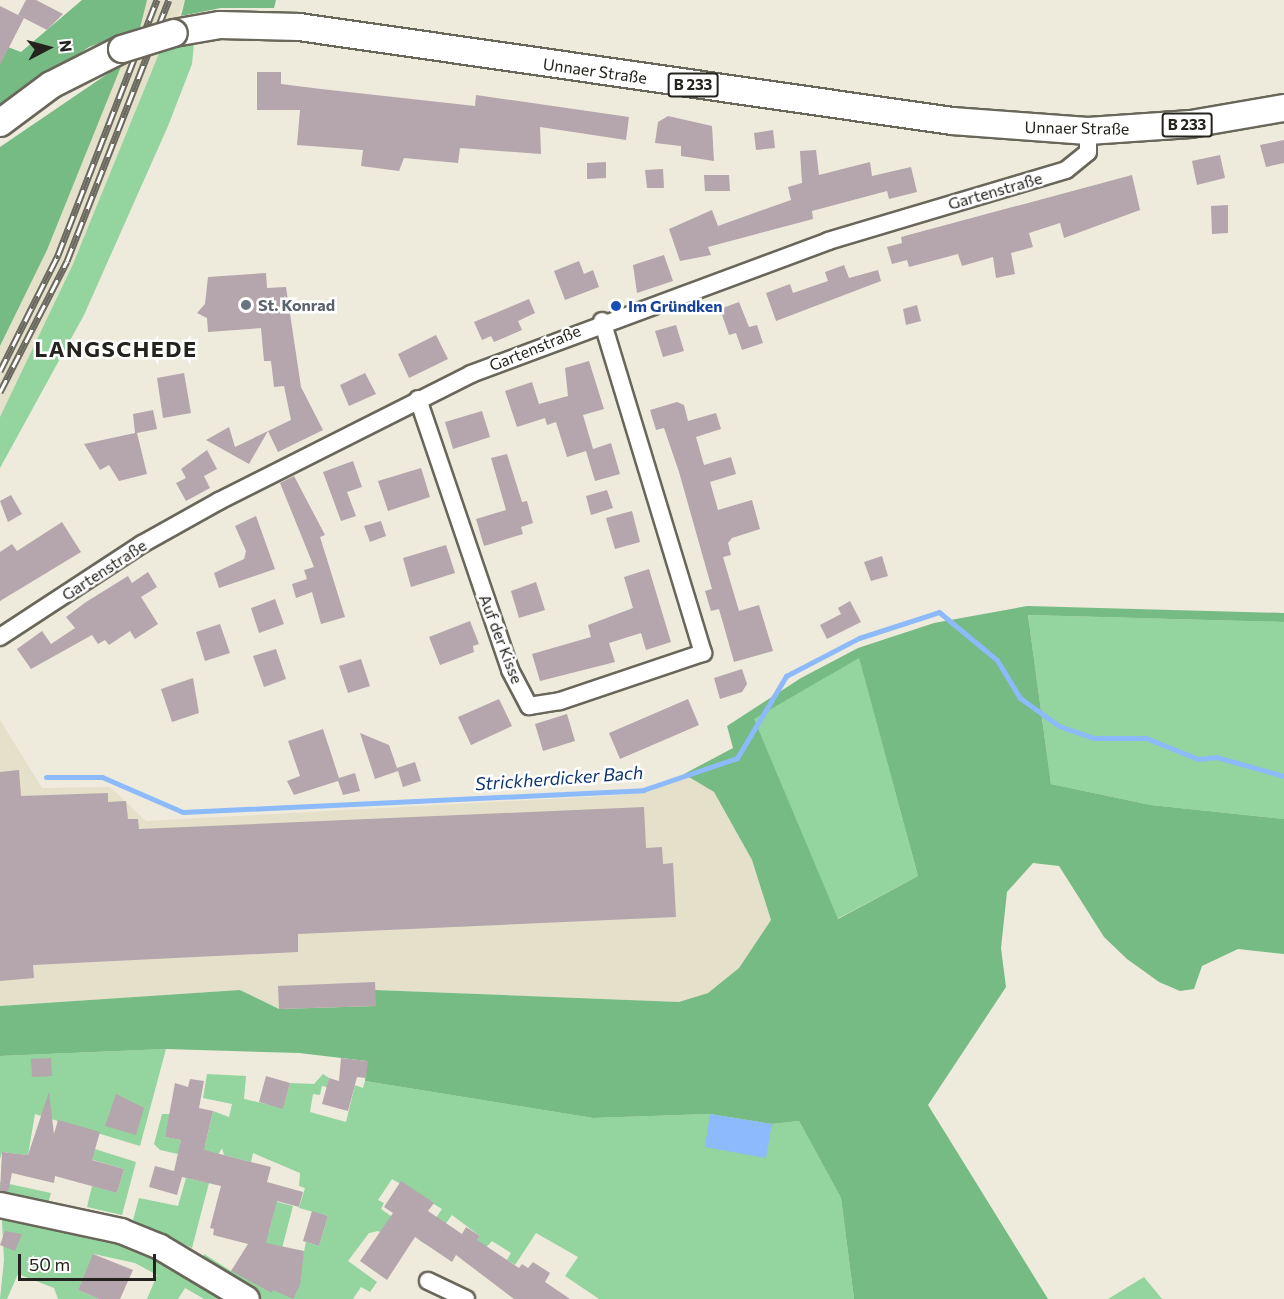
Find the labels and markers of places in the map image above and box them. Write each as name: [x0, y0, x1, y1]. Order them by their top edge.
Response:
place label: St. Konrad: [258, 295, 335, 315]
place label: Im Gründken: [628, 296, 723, 316]
marker: St. Konrad: [239, 298, 253, 312]
marker: Im Gründken: [609, 299, 623, 313]

